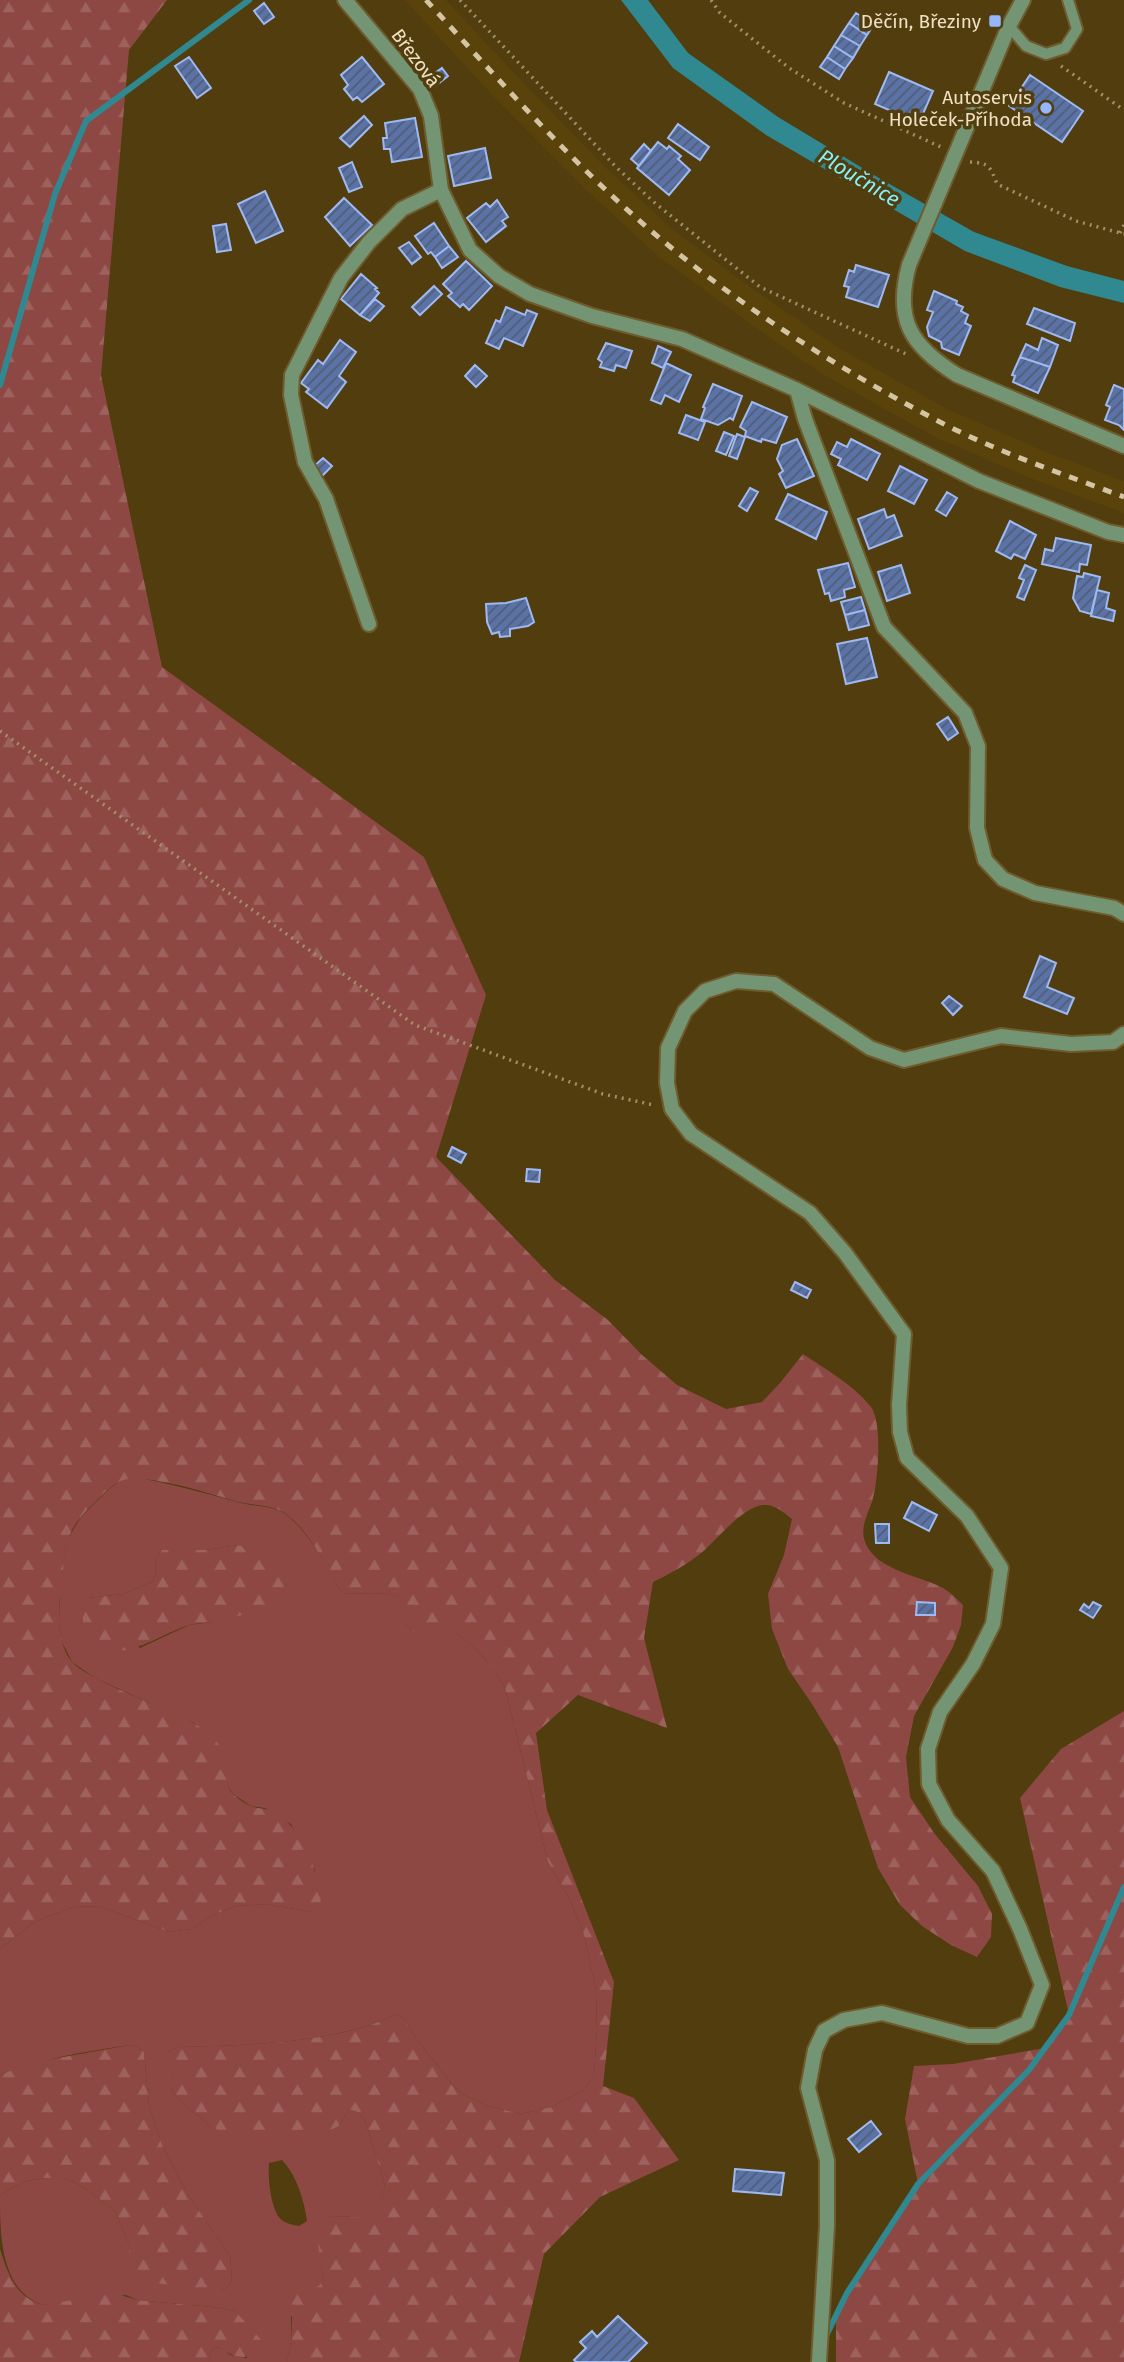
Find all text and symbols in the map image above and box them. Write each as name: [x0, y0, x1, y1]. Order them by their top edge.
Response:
place label: Děčín, Březiny: [861, 10, 982, 33]
marker: Děčín, Březiny: [987, 13, 1003, 29]
street label: Březová: [387, 24, 445, 92]
place label: Autoservis Holeček-Příhoda: [889, 86, 1032, 131]
marker: Autoservis Holeček-Příhoda: [1038, 100, 1054, 116]
water label: Ploučnice: [814, 144, 905, 212]

